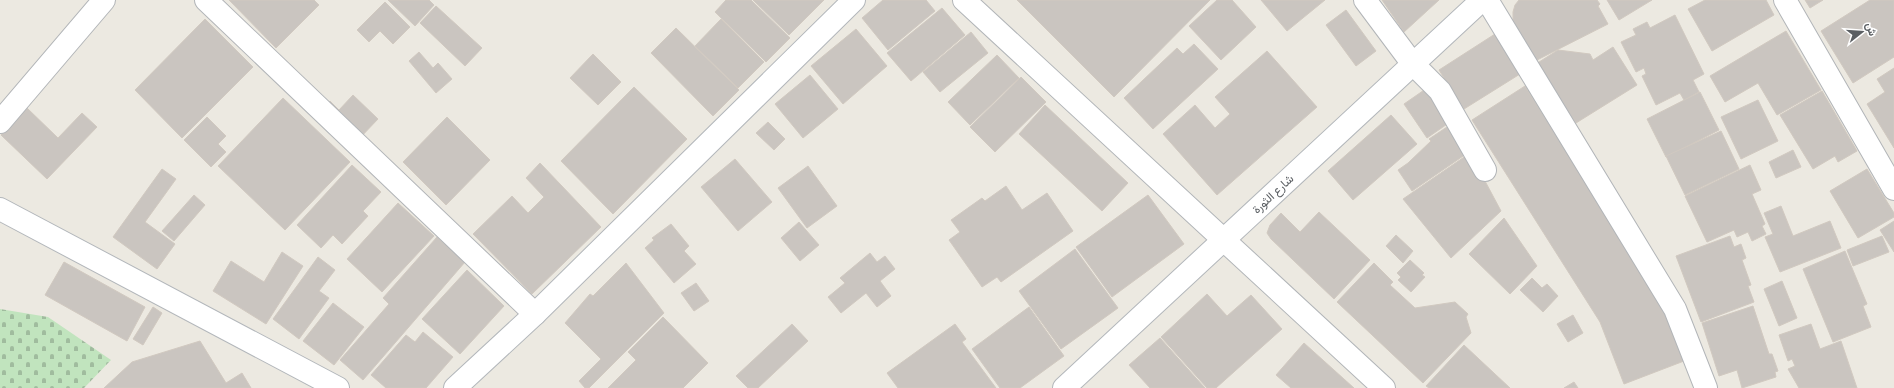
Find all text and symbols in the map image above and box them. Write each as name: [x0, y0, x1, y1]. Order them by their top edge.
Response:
north arrow: [1842, 12, 1882, 52]
text: ش: [1863, 21, 1880, 37]
street label: شارع الثورة: [1249, 171, 1298, 218]

